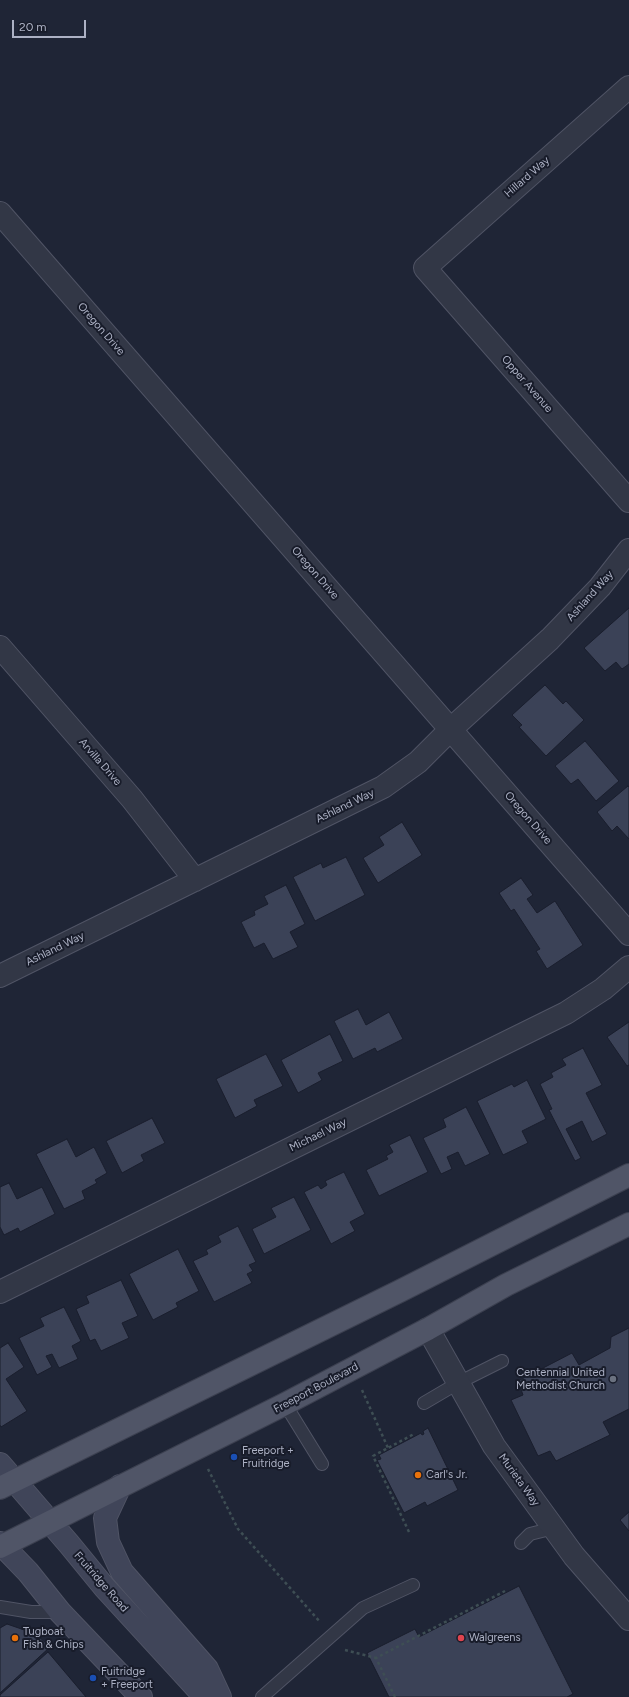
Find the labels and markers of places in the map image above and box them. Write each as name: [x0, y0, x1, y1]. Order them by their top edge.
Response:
place label: Centennial United Methodist Church: [516, 1366, 605, 1392]
marker: Centennial United Methodist Church: [608, 1374, 618, 1384]
place label: Freeport + Fruitridge: [242, 1444, 294, 1470]
marker: Freeport + Fruitridge: [229, 1452, 239, 1462]
place label: Carl's Jr.: [426, 1468, 467, 1482]
marker: Carl's Jr.: [413, 1470, 423, 1480]
place label: Tugboat Fish & Chips: [23, 1625, 84, 1651]
place label: Walgreens: [469, 1631, 521, 1645]
marker: Tugboat Fish & Chips: [10, 1633, 20, 1643]
marker: Walgreens: [456, 1633, 466, 1643]
place label: Fuitridge + Freeport: [101, 1665, 153, 1691]
marker: Fuitridge + Freeport: [88, 1673, 98, 1683]

